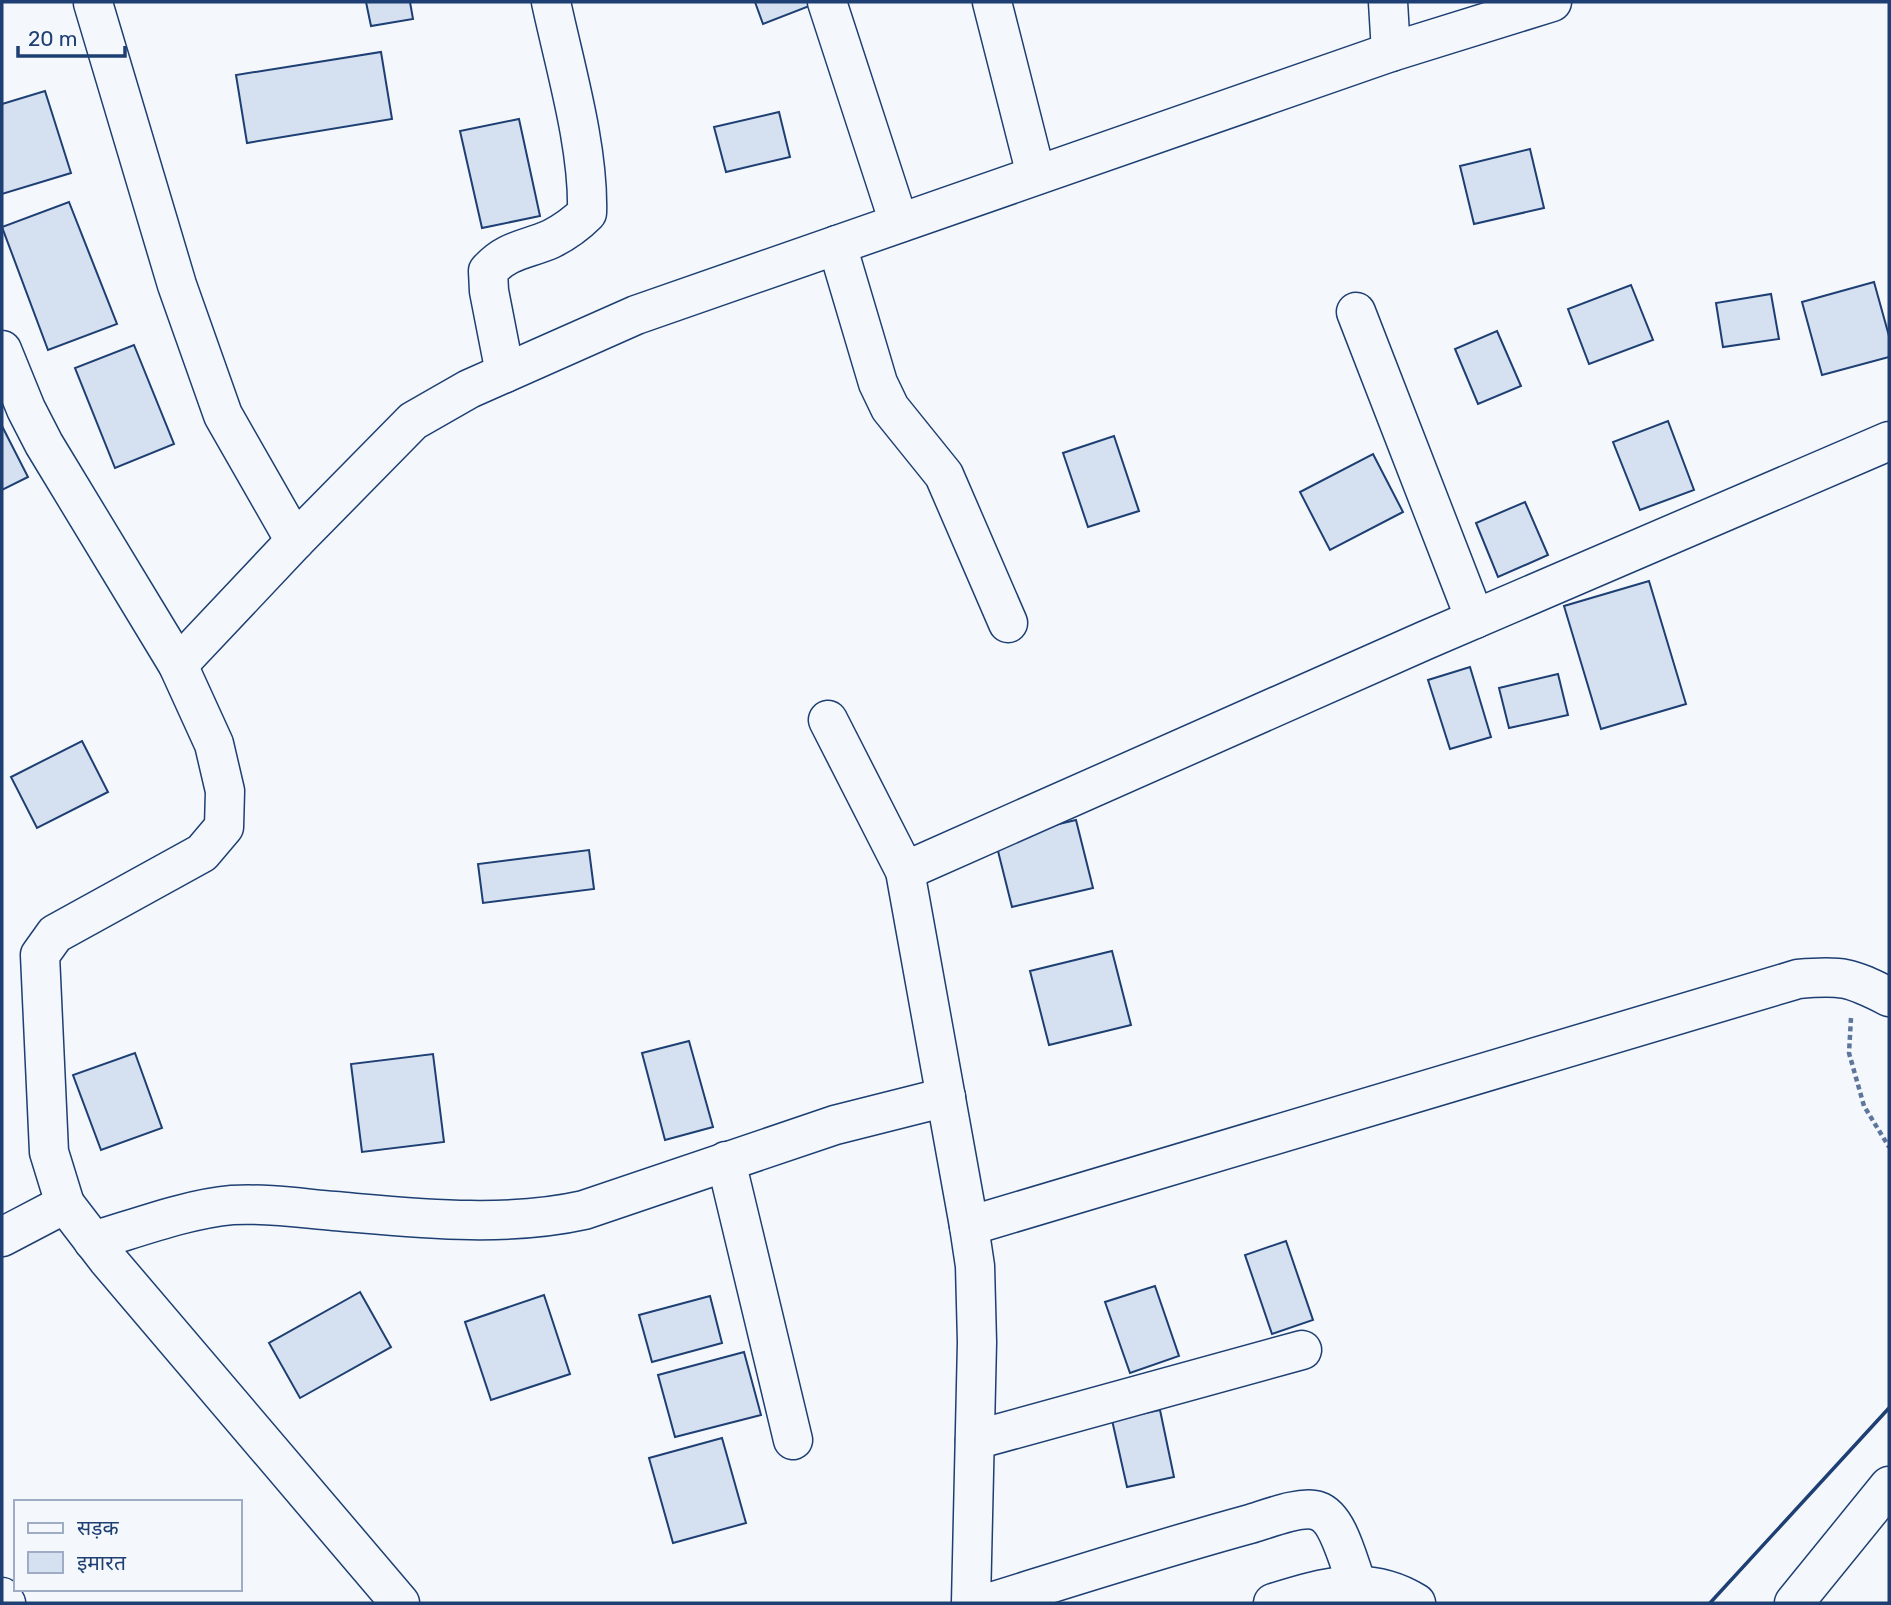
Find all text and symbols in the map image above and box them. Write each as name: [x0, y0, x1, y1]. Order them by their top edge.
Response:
scale bar: [18, 14, 124, 58]
text: 20 m: [28, 26, 77, 51]
legend: [14, 1500, 242, 1591]
text: सड़क: [77, 1515, 119, 1540]
text: इमारत: [77, 1550, 127, 1575]

